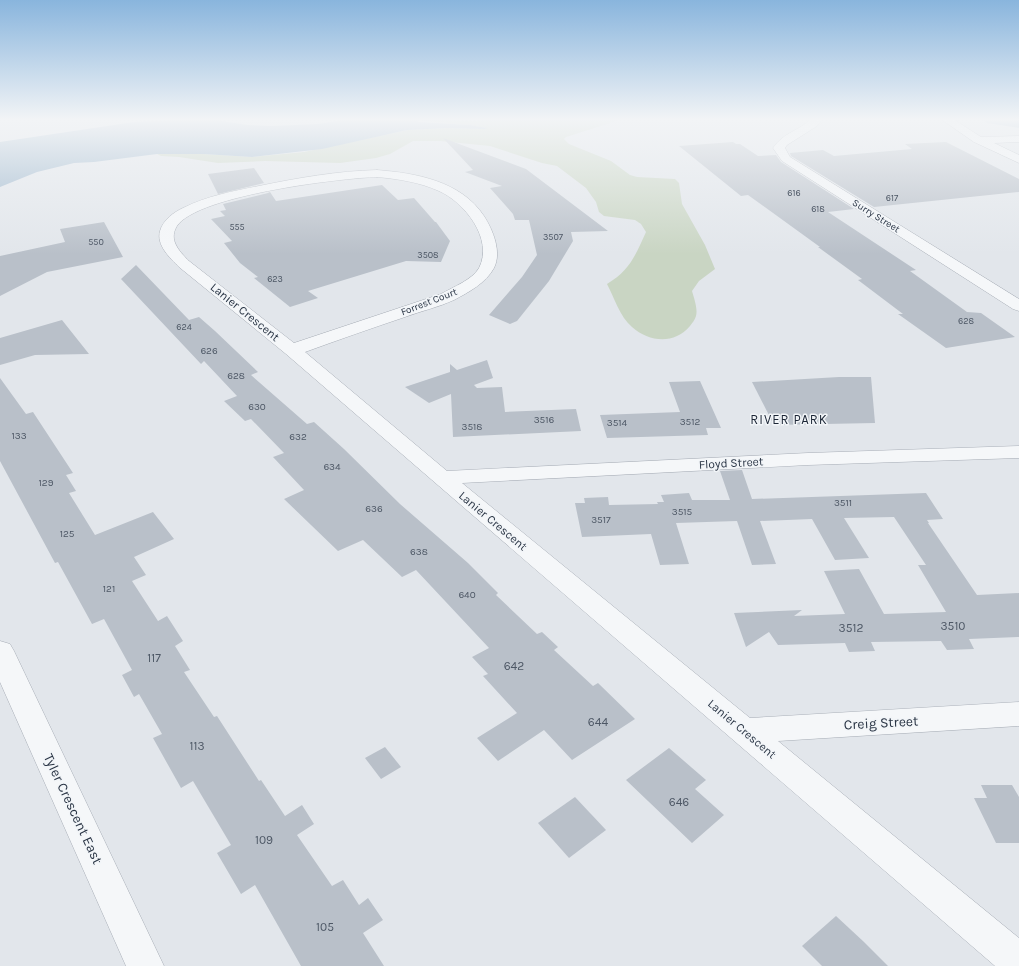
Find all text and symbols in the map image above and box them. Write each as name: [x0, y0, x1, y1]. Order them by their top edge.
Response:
house number: 616: [787, 188, 801, 198]
house number: 617: [886, 193, 899, 203]
street label: Surry Street: [850, 197, 902, 235]
house number: 618: [811, 204, 825, 214]
house number: 555: [229, 222, 245, 232]
house number: 3507: [543, 232, 564, 242]
house number: 550: [88, 237, 104, 247]
house number: 3508: [417, 250, 439, 260]
house number: 623: [267, 274, 283, 284]
street label: Lanier Crescent: [208, 280, 283, 344]
street label: Forrest Court: [399, 286, 459, 318]
house number: 628: [958, 316, 974, 326]
house number: 624: [176, 322, 192, 332]
house number: 626: [200, 345, 218, 357]
house number: 628: [227, 370, 245, 382]
house number: 630: [248, 401, 266, 413]
district label: RIVER PARK: [750, 412, 828, 427]
house number: 3516: [534, 414, 555, 426]
house number: 3512: [680, 416, 701, 428]
house number: 3514: [607, 417, 628, 429]
house number: 3518: [461, 421, 483, 433]
house number: 133: [11, 430, 27, 442]
house number: 632: [289, 431, 307, 443]
street label: Floyd Street: [698, 454, 764, 472]
house number: 634: [323, 461, 341, 473]
house number: 129: [39, 477, 54, 489]
street label: Lanier Crescent: [456, 488, 530, 554]
house number: 3511: [834, 497, 852, 509]
house number: 636: [365, 503, 383, 515]
house number: 3515: [672, 506, 693, 518]
house number: 3517: [591, 514, 611, 526]
house number: 125: [60, 528, 75, 540]
house number: 638: [410, 546, 428, 558]
house number: 121: [103, 583, 115, 595]
house number: 640: [458, 589, 476, 601]
house number: 3510: [941, 619, 965, 633]
house number: 3512: [839, 621, 863, 635]
house number: 117: [147, 651, 161, 665]
house number: 642: [504, 659, 524, 673]
street label: Lanier Crescent: [705, 696, 779, 762]
street label: Creig Street: [843, 713, 919, 733]
house number: 644: [588, 715, 608, 729]
house number: 113: [189, 739, 205, 753]
street label: Tyler Crescent East: [40, 751, 106, 867]
house number: 646: [669, 795, 689, 809]
house number: 109: [255, 833, 273, 847]
house number: 105: [316, 920, 334, 934]

